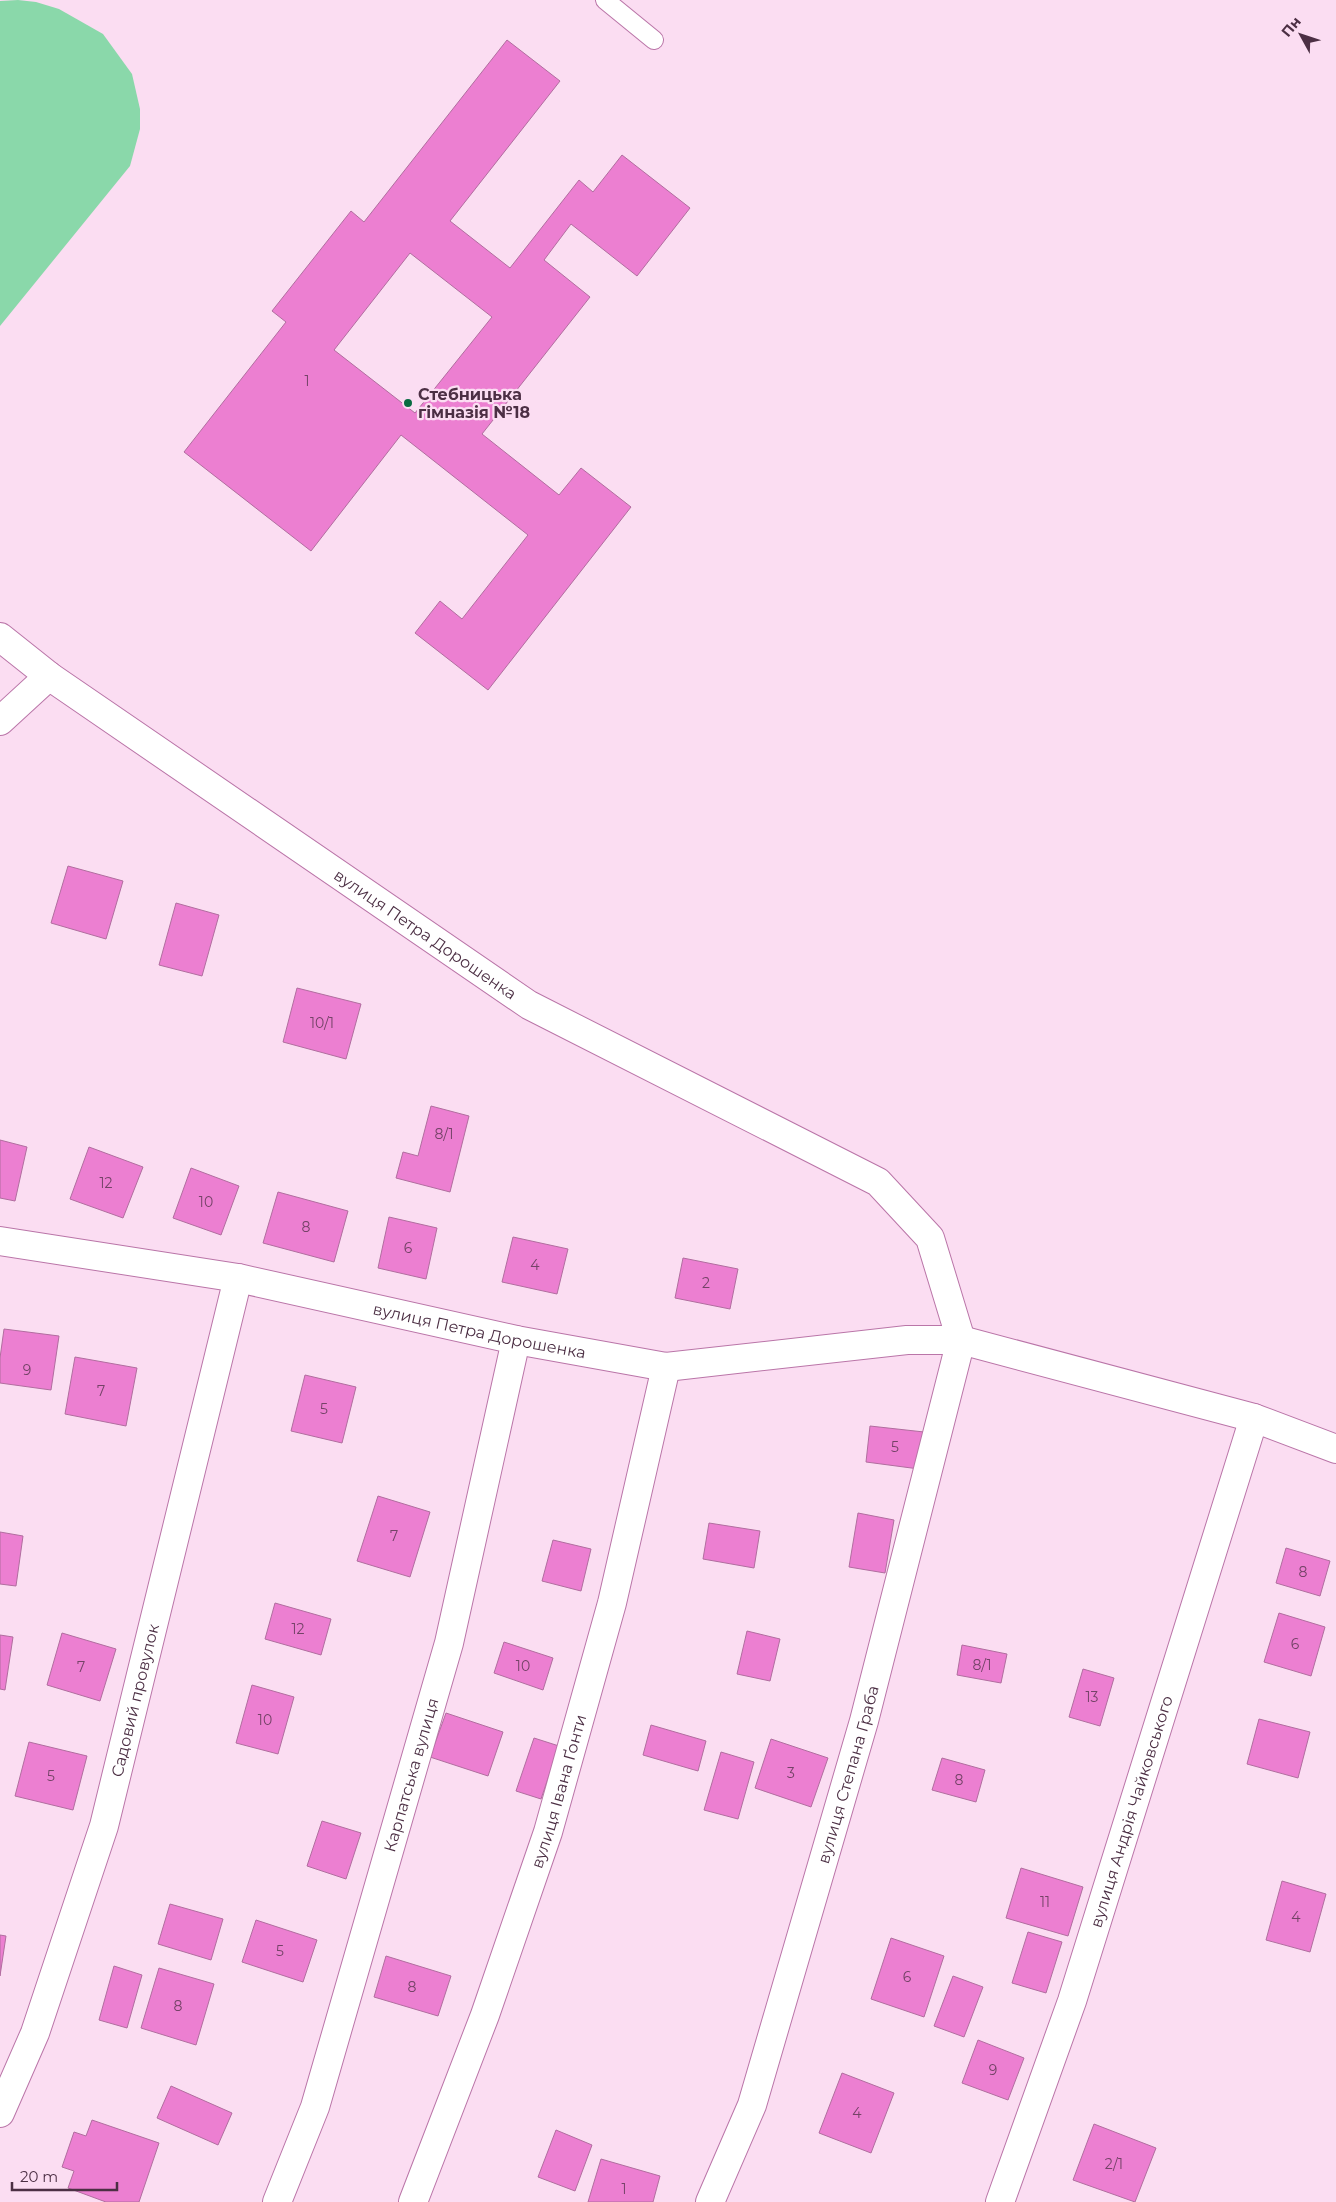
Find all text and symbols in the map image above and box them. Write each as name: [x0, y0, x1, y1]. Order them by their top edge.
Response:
north arrow: [1276, 10, 1326, 60]
text: Пн: [1277, 13, 1305, 41]
house number: 1: [304, 372, 310, 390]
place label: Стебницька гімназія №18: [418, 385, 530, 422]
marker: Стебницька гімназія №18: [402, 397, 414, 409]
street label: вулиця Петра Дорошенка: [330, 865, 520, 1004]
house number: 10/1: [310, 1014, 334, 1032]
house number: 8/1: [434, 1125, 454, 1143]
house number: 12: [99, 1174, 113, 1192]
house number: 10: [199, 1193, 213, 1211]
house number: 8: [302, 1218, 311, 1236]
house number: 6: [404, 1239, 413, 1257]
house number: 4: [530, 1256, 540, 1274]
house number: 2: [702, 1274, 710, 1292]
street label: вулиця Петра Дорошенка: [371, 1299, 587, 1362]
house number: 9: [23, 1361, 31, 1379]
house number: 7: [97, 1382, 105, 1400]
house number: 5: [320, 1400, 328, 1418]
house number: 5: [891, 1438, 899, 1456]
house number: 7: [390, 1527, 398, 1545]
house number: 8: [1299, 1563, 1308, 1581]
house number: 12: [291, 1620, 305, 1638]
street label: Садовий провулок: [107, 1621, 163, 1779]
house number: 6: [1291, 1635, 1300, 1653]
house number: 8/1: [972, 1656, 992, 1674]
house number: 10: [516, 1657, 530, 1675]
house number: 7: [77, 1658, 85, 1676]
street label: вулиця Степана Граба: [814, 1683, 883, 1866]
house number: 13: [1086, 1688, 1099, 1706]
street label: вулиця Андрія Чайковського: [1086, 1693, 1177, 1930]
street label: Карпатська вулиця: [380, 1696, 443, 1854]
house number: 10: [258, 1711, 272, 1729]
street label: вулиця Івана Ґонти: [527, 1712, 590, 1871]
house number: 3: [787, 1764, 795, 1782]
house number: 5: [47, 1767, 55, 1785]
house number: 8: [955, 1771, 964, 1789]
house number: 11: [1040, 1893, 1050, 1911]
house number: 4: [1291, 1908, 1301, 1926]
house number: 5: [276, 1942, 284, 1960]
house number: 6: [903, 1968, 912, 1986]
house number: 8: [408, 1978, 417, 1996]
house number: 8: [174, 1997, 183, 2015]
house number: 9: [989, 2061, 997, 2079]
house number: 4: [852, 2104, 862, 2122]
house number: 2/1: [1105, 2155, 1123, 2173]
scale bar: [12, 2160, 118, 2192]
text: 20 m: [20, 2167, 58, 2186]
house number: 1: [621, 2180, 627, 2198]

